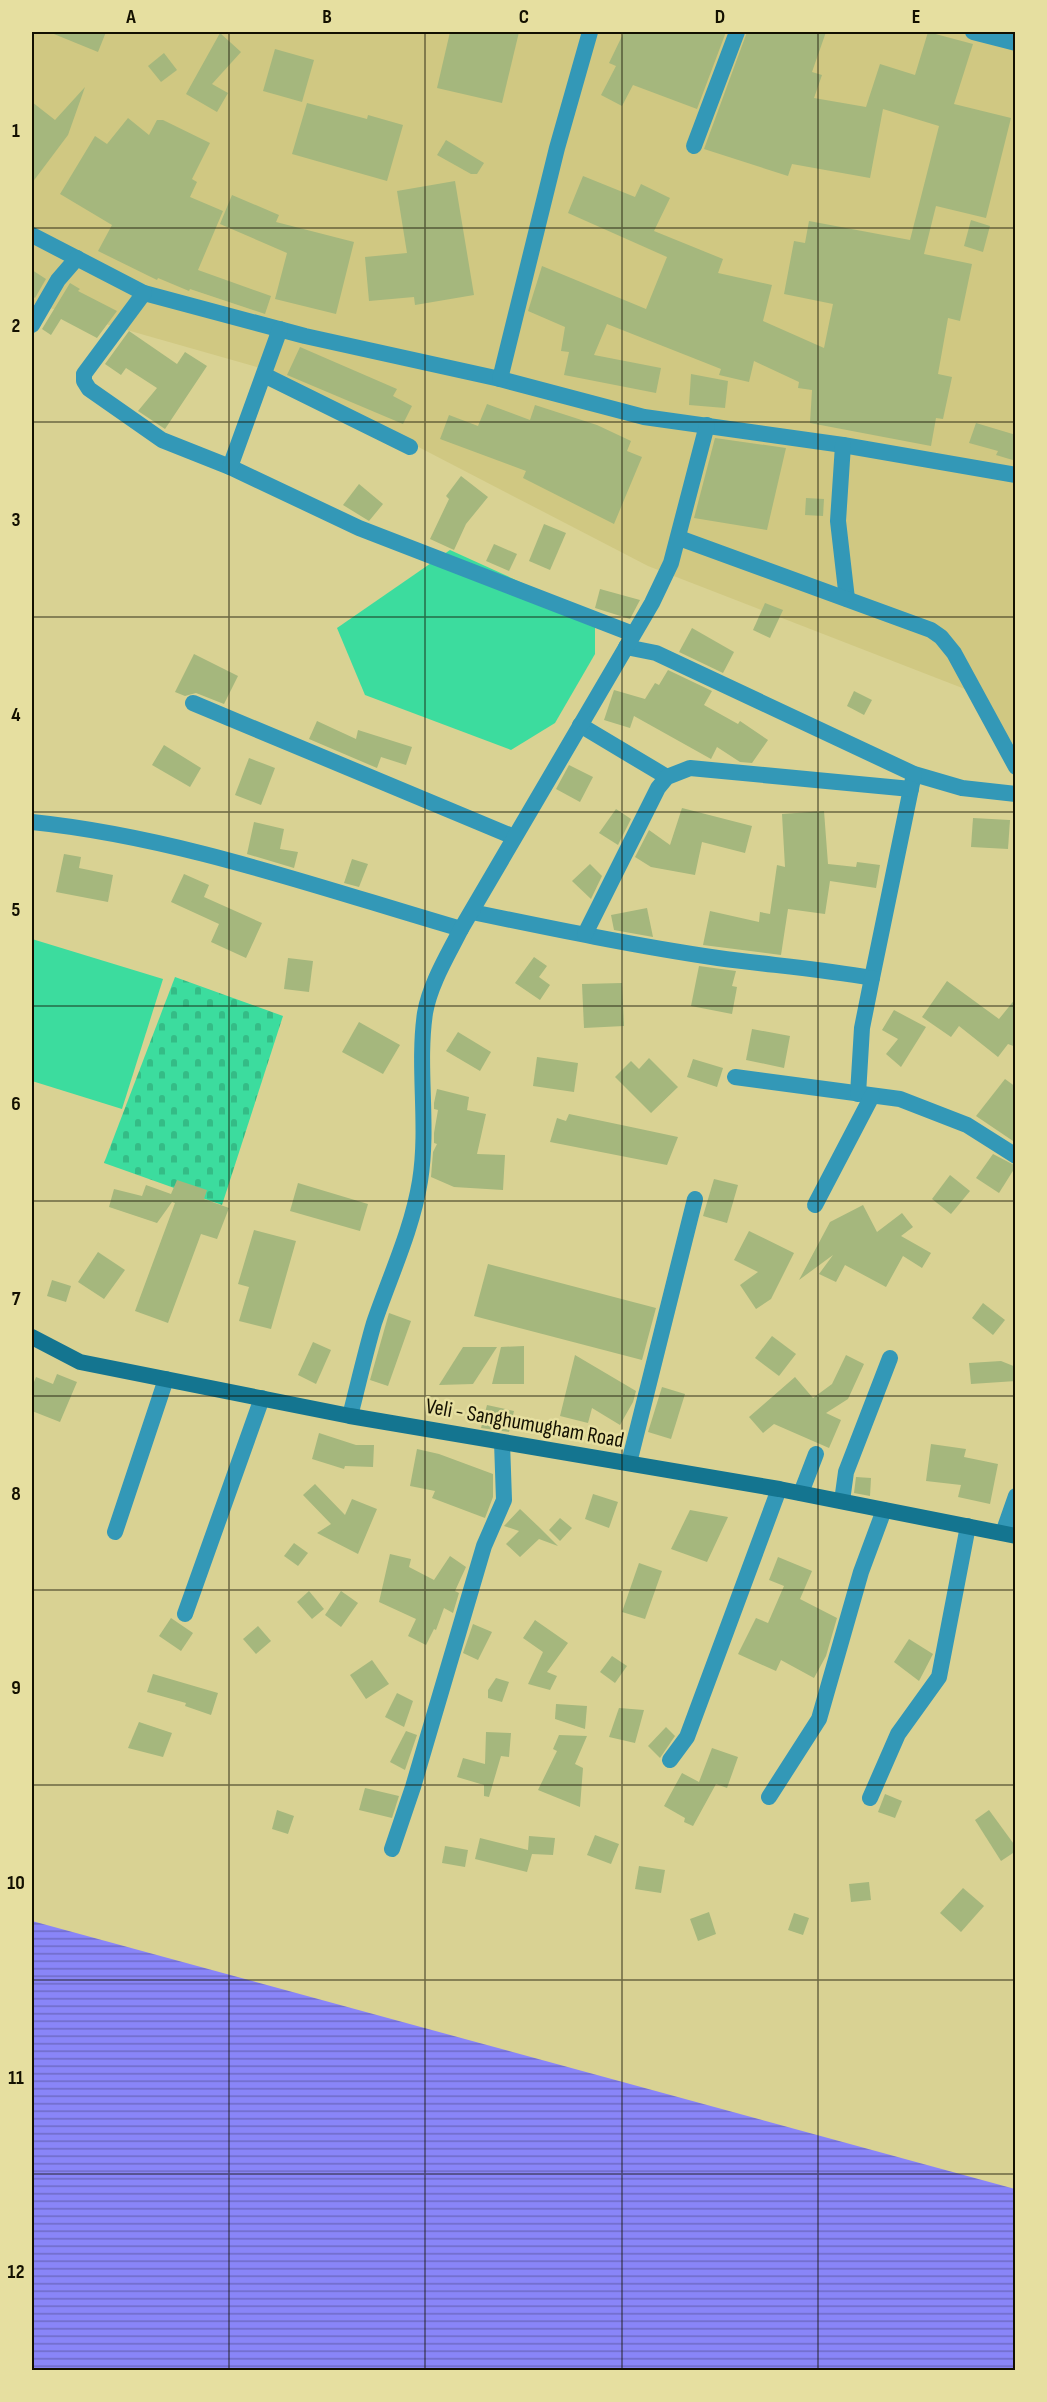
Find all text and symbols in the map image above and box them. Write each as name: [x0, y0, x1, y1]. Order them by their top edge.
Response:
text: A: [125, 5, 136, 29]
text: B: [322, 5, 332, 29]
text: C: [519, 5, 529, 29]
text: D: [715, 5, 725, 29]
text: E: [912, 5, 920, 29]
text: 1: [12, 119, 20, 143]
text: 2: [12, 314, 20, 338]
text: 3: [12, 508, 21, 532]
text: 4: [11, 703, 21, 727]
text: 5: [12, 898, 21, 922]
text: 6: [11, 1092, 21, 1116]
text: 7: [12, 1287, 21, 1311]
street label: Veli - Sanghumugham Road: [424, 1393, 626, 1454]
text: 8: [11, 1482, 21, 1506]
text: 9: [11, 1676, 21, 1700]
text: 10: [7, 1871, 25, 1895]
text: 11: [8, 2066, 24, 2090]
text: 12: [8, 2260, 24, 2284]

